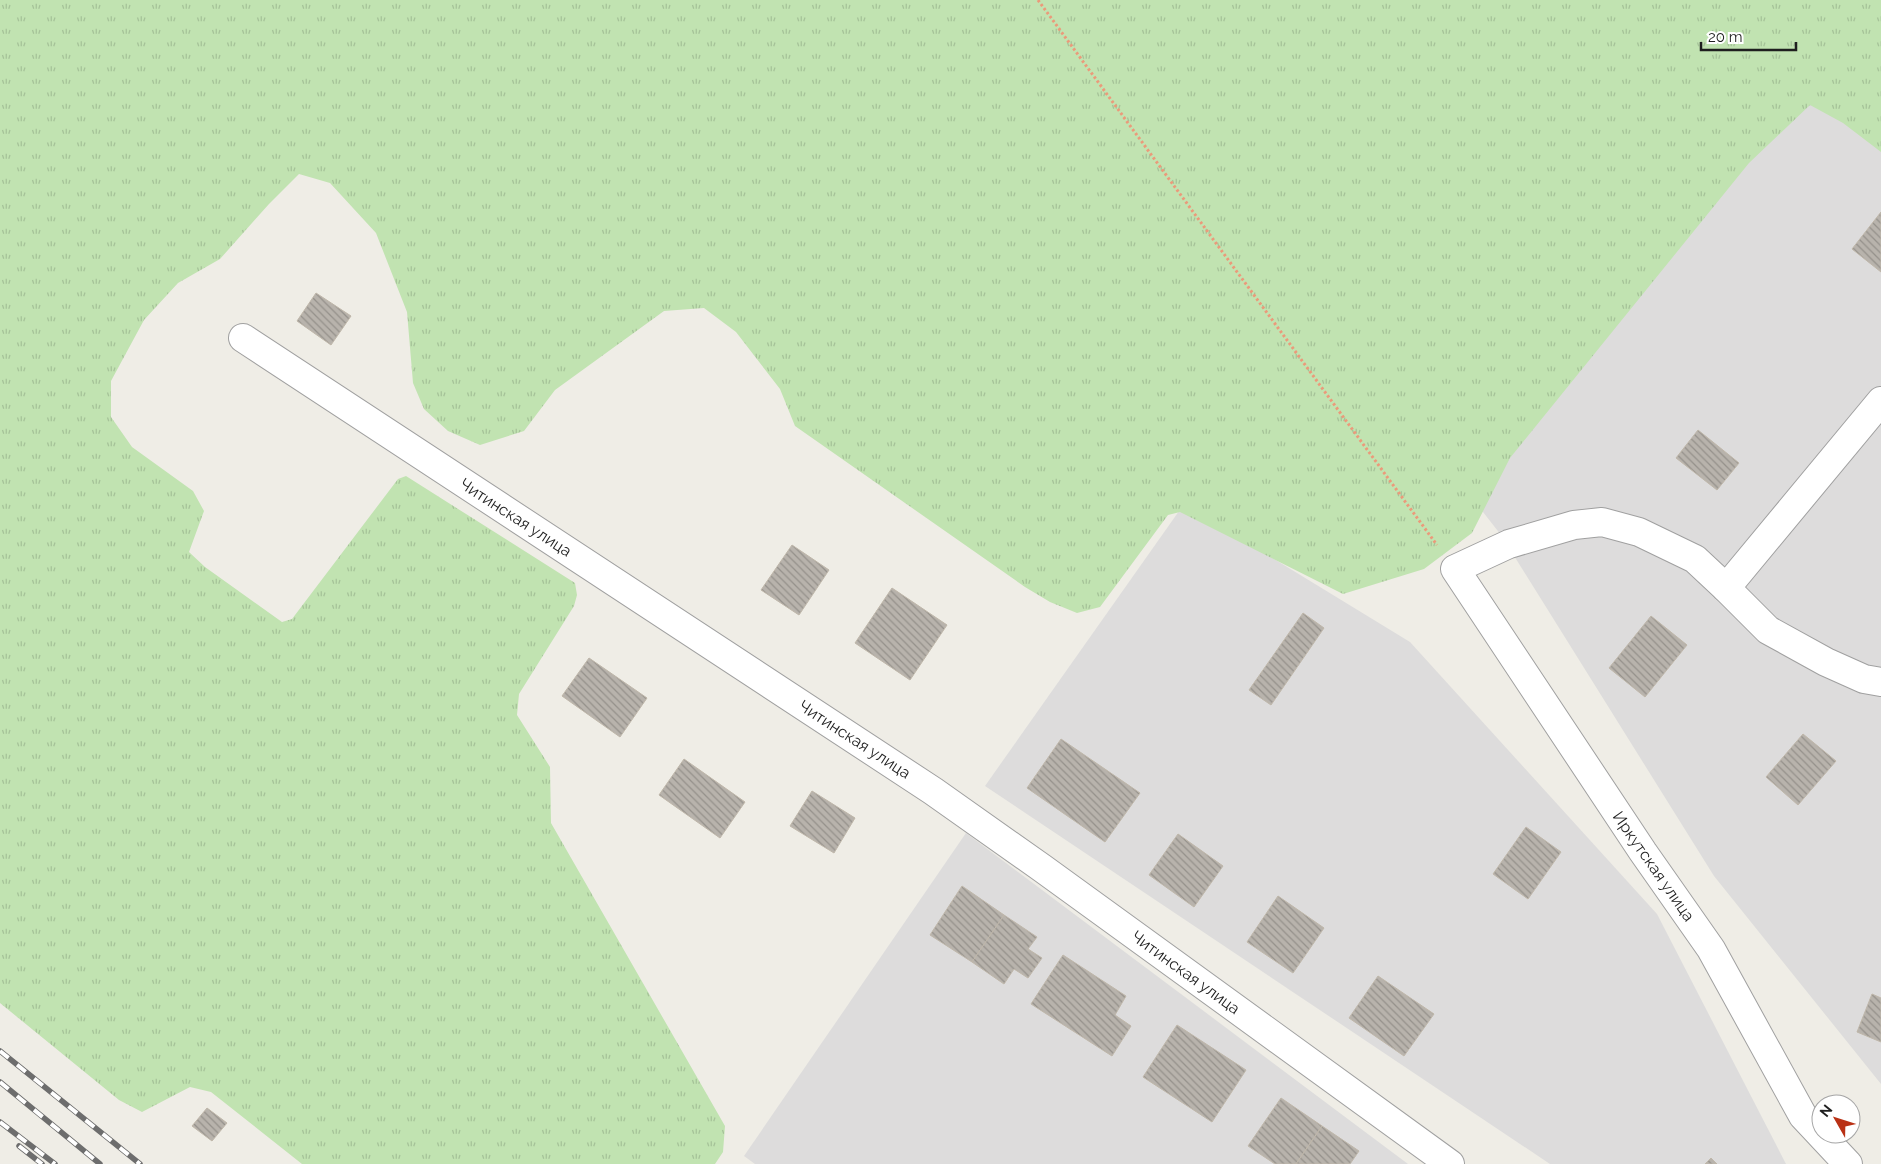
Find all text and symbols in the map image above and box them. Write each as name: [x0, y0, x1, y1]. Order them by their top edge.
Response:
scale bar: [1701, 20, 1796, 52]
text: 20 m: [1708, 28, 1743, 46]
street label: Читинская улица: [456, 474, 575, 561]
street label: Читинская улица: [795, 696, 914, 783]
street label: Иркутская улица: [1609, 808, 1699, 925]
street label: Читинская улица: [1128, 927, 1244, 1018]
north arrow: [1811, 1094, 1861, 1144]
text: N: [1816, 1102, 1835, 1120]

